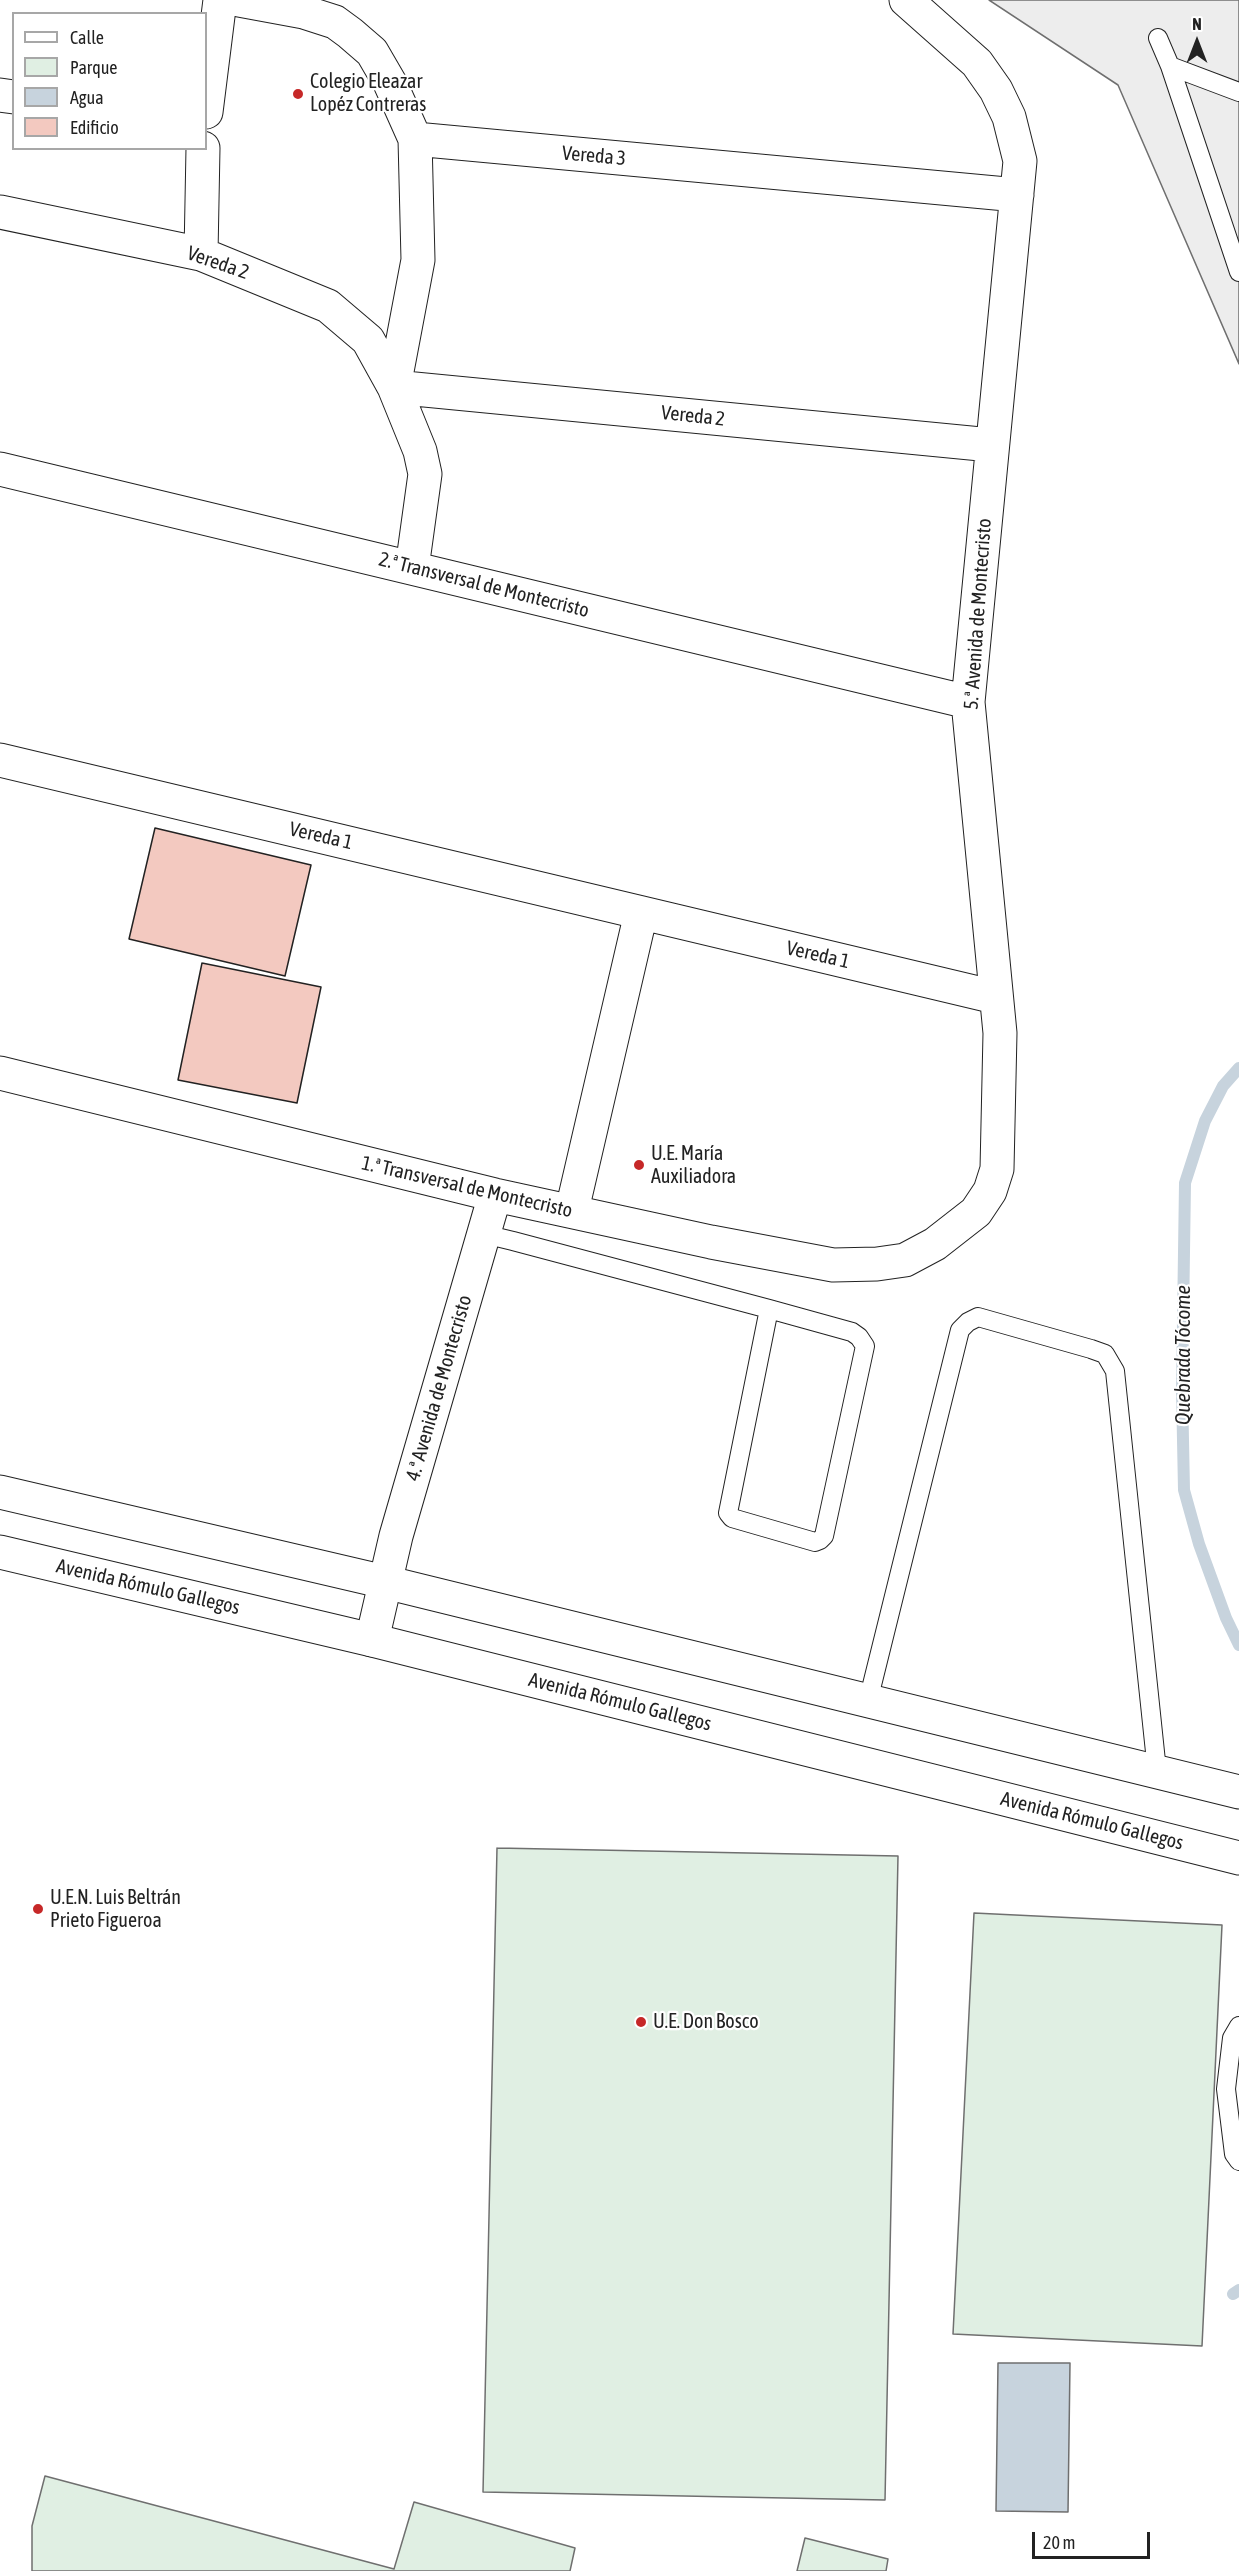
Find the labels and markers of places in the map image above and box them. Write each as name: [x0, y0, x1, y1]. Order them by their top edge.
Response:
place label: Colegio Eleazar Lopéz Contreras: [310, 70, 426, 117]
marker: Colegio Eleazar Lopéz Contreras: [291, 87, 305, 101]
place label: U.E. María Auxiliadora: [651, 1142, 736, 1189]
marker: U.E. María Auxiliadora: [632, 1158, 646, 1172]
place label: U.E.N. Luis Beltrán Prieto Figueroa: [50, 1886, 181, 1933]
marker: U.E.N. Luis Beltrán Prieto Figueroa: [31, 1902, 45, 1916]
place label: U.E. Don Bosco: [653, 2010, 759, 2034]
marker: U.E. Don Bosco: [634, 2015, 648, 2029]

